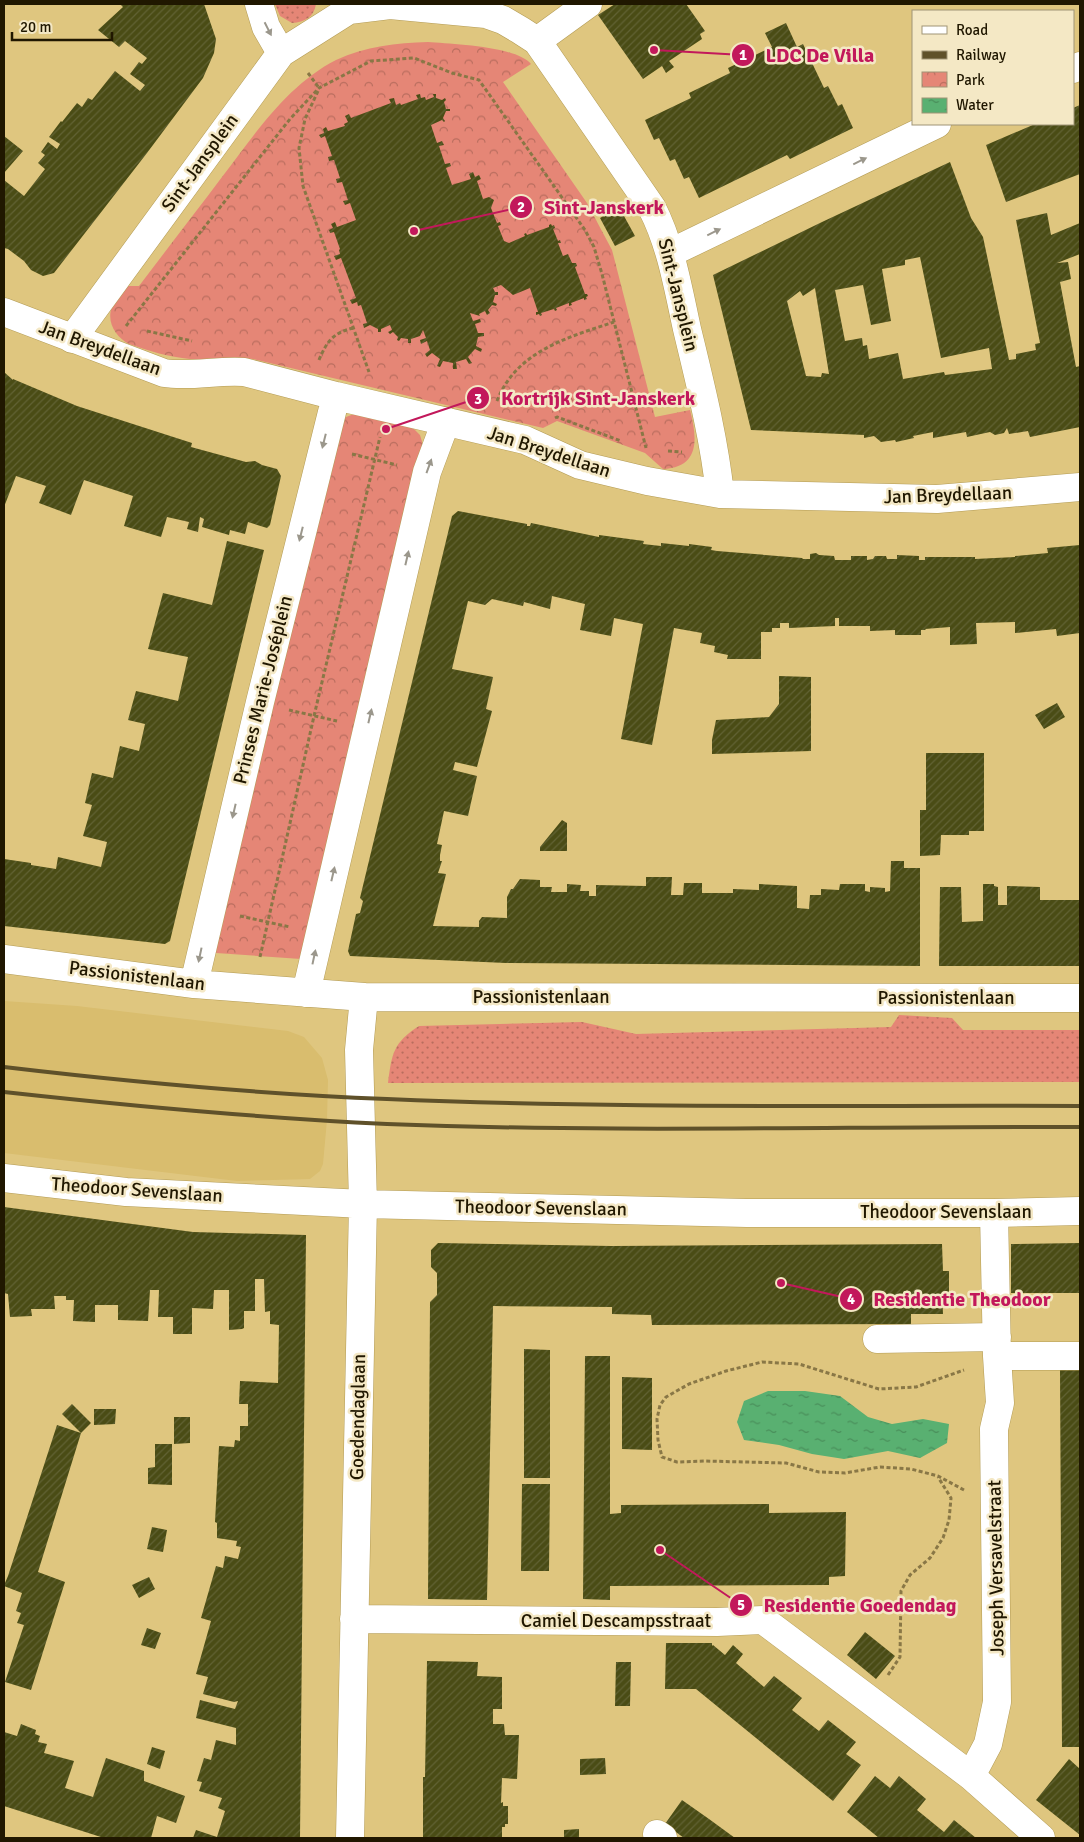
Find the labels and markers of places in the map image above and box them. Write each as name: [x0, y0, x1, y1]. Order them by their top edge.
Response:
callout: LDC De Villa: [730, 37, 884, 72]
callout: Sint-Janskerk: [509, 190, 674, 225]
callout: Kortrijk Sint-Janskerk: [466, 381, 705, 416]
callout: Residentie Theodoor: [838, 1281, 1060, 1316]
callout: Residentie Goedendag: [729, 1588, 967, 1623]

